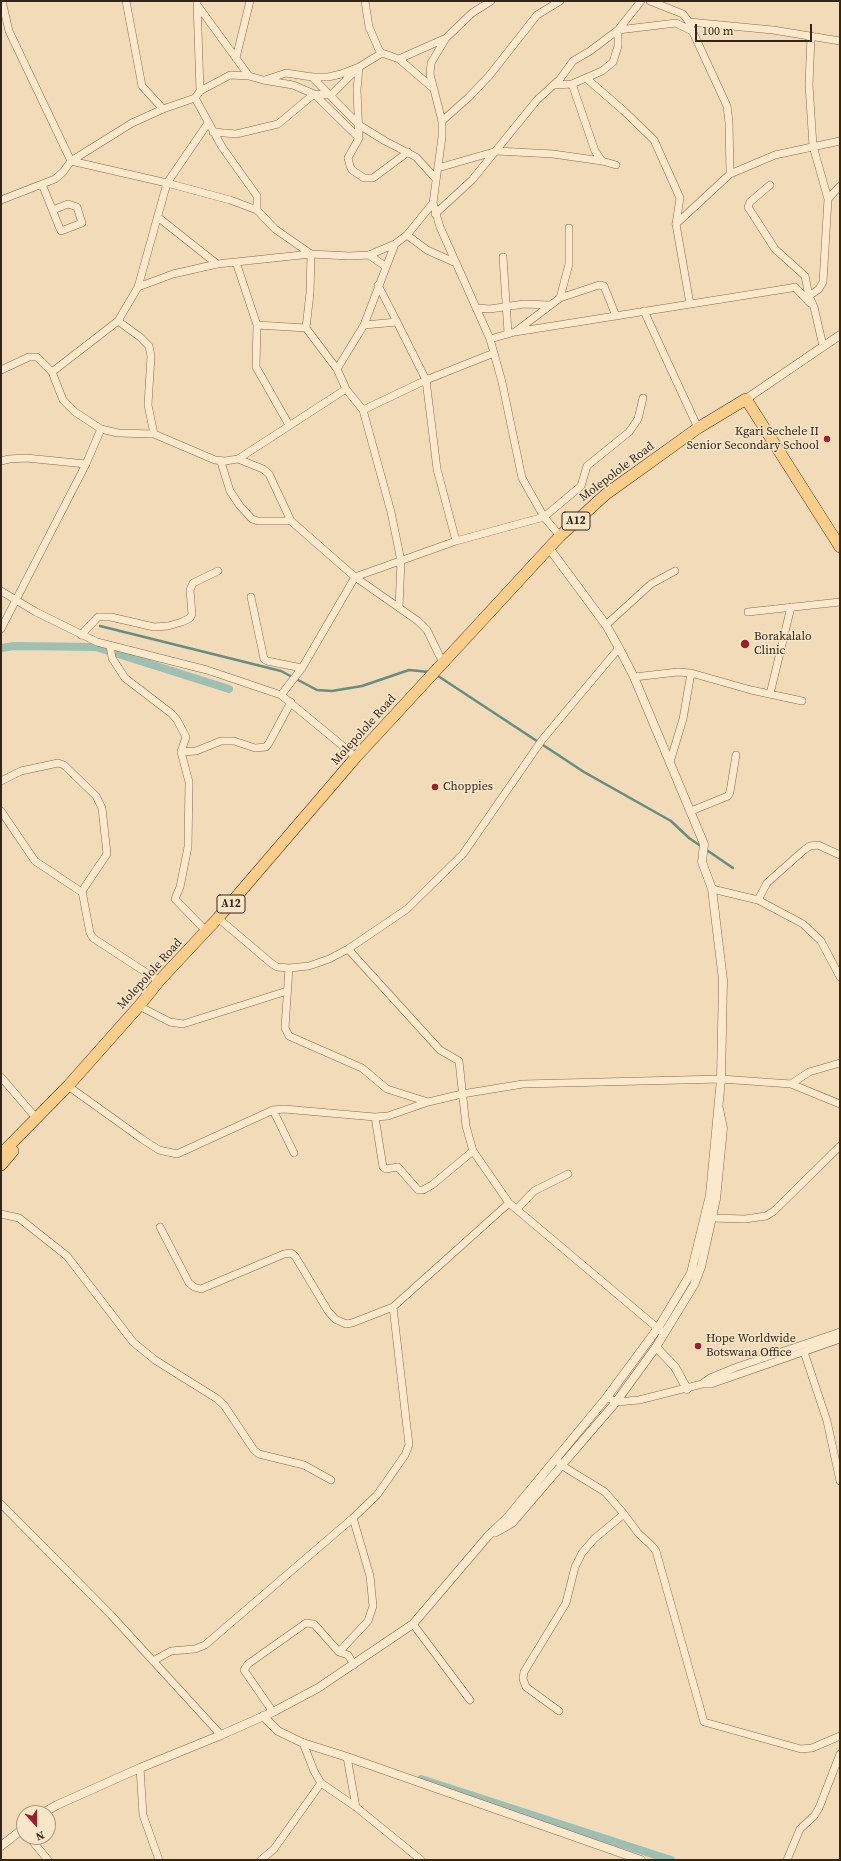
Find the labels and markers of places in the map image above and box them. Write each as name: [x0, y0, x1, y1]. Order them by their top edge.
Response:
place label: Kgari Sechele II Senior Secondary School: [687, 425, 819, 453]
marker: Kgari Sechele II Senior Secondary School: [822, 434, 832, 444]
place label: Borakalalo Clinic: [754, 630, 812, 658]
marker: Borakalalo Clinic: [739, 638, 751, 650]
place label: Choppies: [443, 780, 493, 794]
marker: Choppies: [430, 782, 440, 792]
place label: Hope Worldwide Botswana Office: [706, 1332, 796, 1360]
marker: Hope Worldwide Botswana Office: [693, 1341, 703, 1351]

